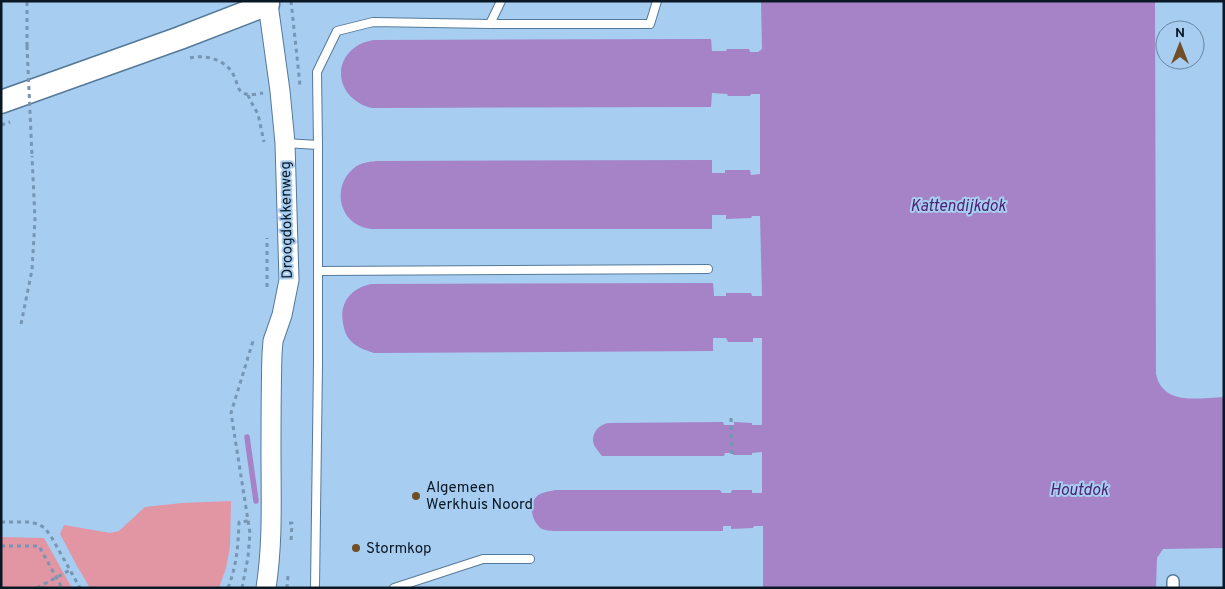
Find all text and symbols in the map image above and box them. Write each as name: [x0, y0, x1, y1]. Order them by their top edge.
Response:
north arrow: [1155, 20, 1205, 70]
text: N: [1175, 25, 1185, 42]
street label: Droogdokkenweg: [277, 161, 298, 279]
water label: Kattendijkdok: [910, 197, 1007, 217]
place label: Algemeen Werkhuis Noord: [426, 479, 533, 515]
water label: Houtdok: [1050, 481, 1109, 501]
marker: Algemeen Werkhuis Noord: [410, 490, 422, 502]
place label: Stormkop: [366, 540, 431, 559]
marker: Stormkop: [350, 542, 362, 554]

